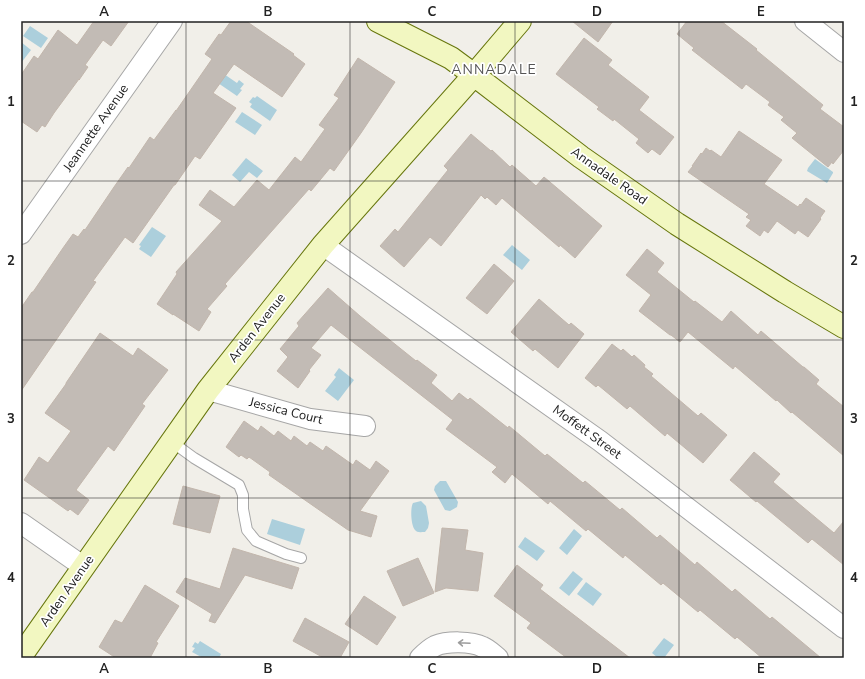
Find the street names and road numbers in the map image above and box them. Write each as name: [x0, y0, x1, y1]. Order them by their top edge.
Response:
street label: Jeannette Avenue: [58, 81, 133, 176]
street label: Annadale Road: [567, 143, 651, 209]
street label: Arden Avenue: [224, 289, 290, 366]
street label: Jessica Court: [246, 393, 325, 429]
street label: Moffett Street: [549, 401, 625, 463]
street label: Arden Avenue: [36, 552, 98, 630]

